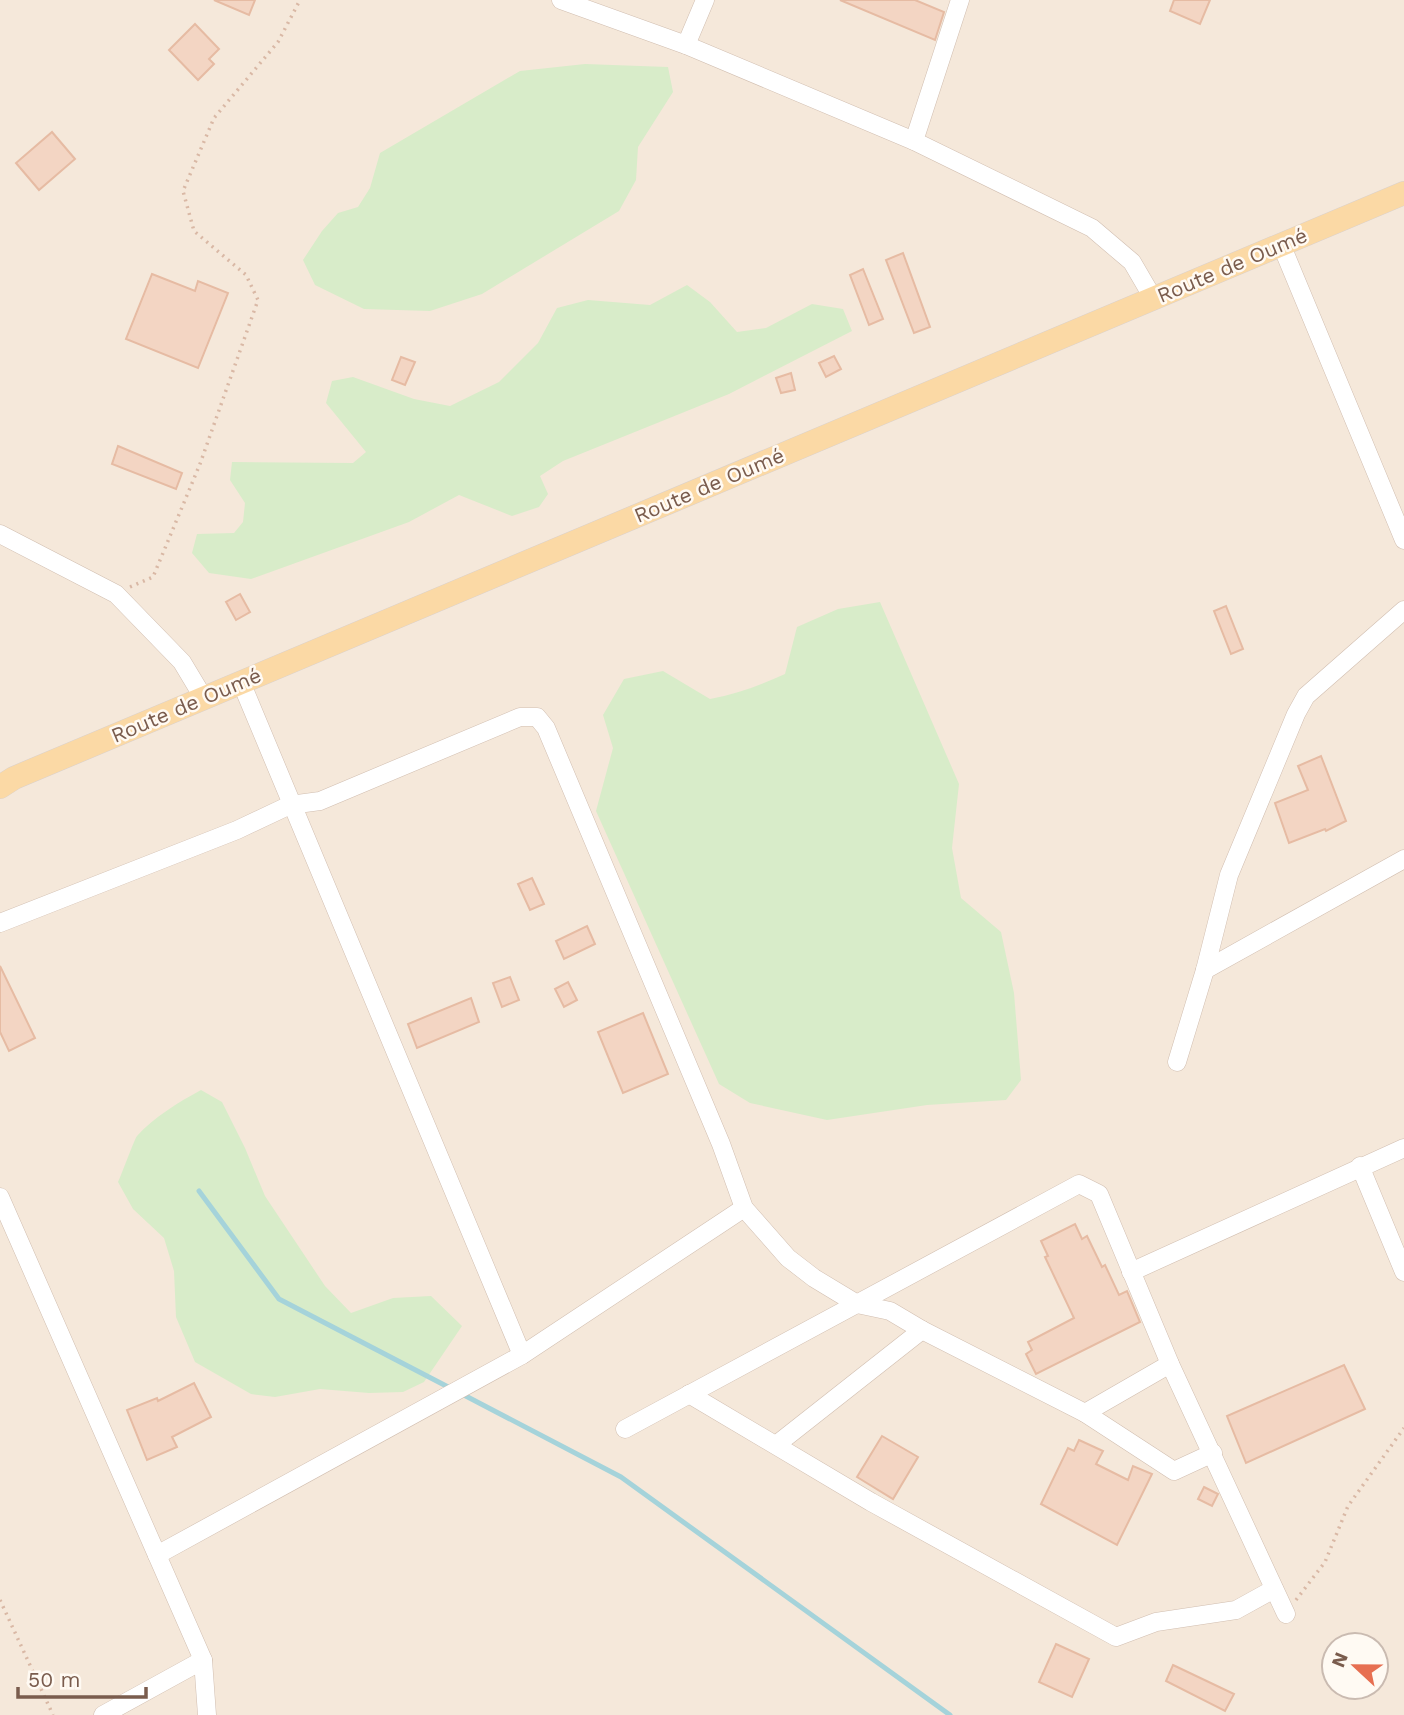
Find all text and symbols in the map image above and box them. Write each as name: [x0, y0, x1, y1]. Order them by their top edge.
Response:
street label: Route de Oumé: [1153, 222, 1311, 308]
street label: Route de Oumé: [630, 442, 788, 528]
street label: Route de Oumé: [107, 662, 265, 748]
north arrow: [1320, 1631, 1390, 1701]
text: N: [1326, 1649, 1353, 1671]
scale bar: [18, 1656, 145, 1700]
text: 50 m: [28, 1667, 80, 1692]

